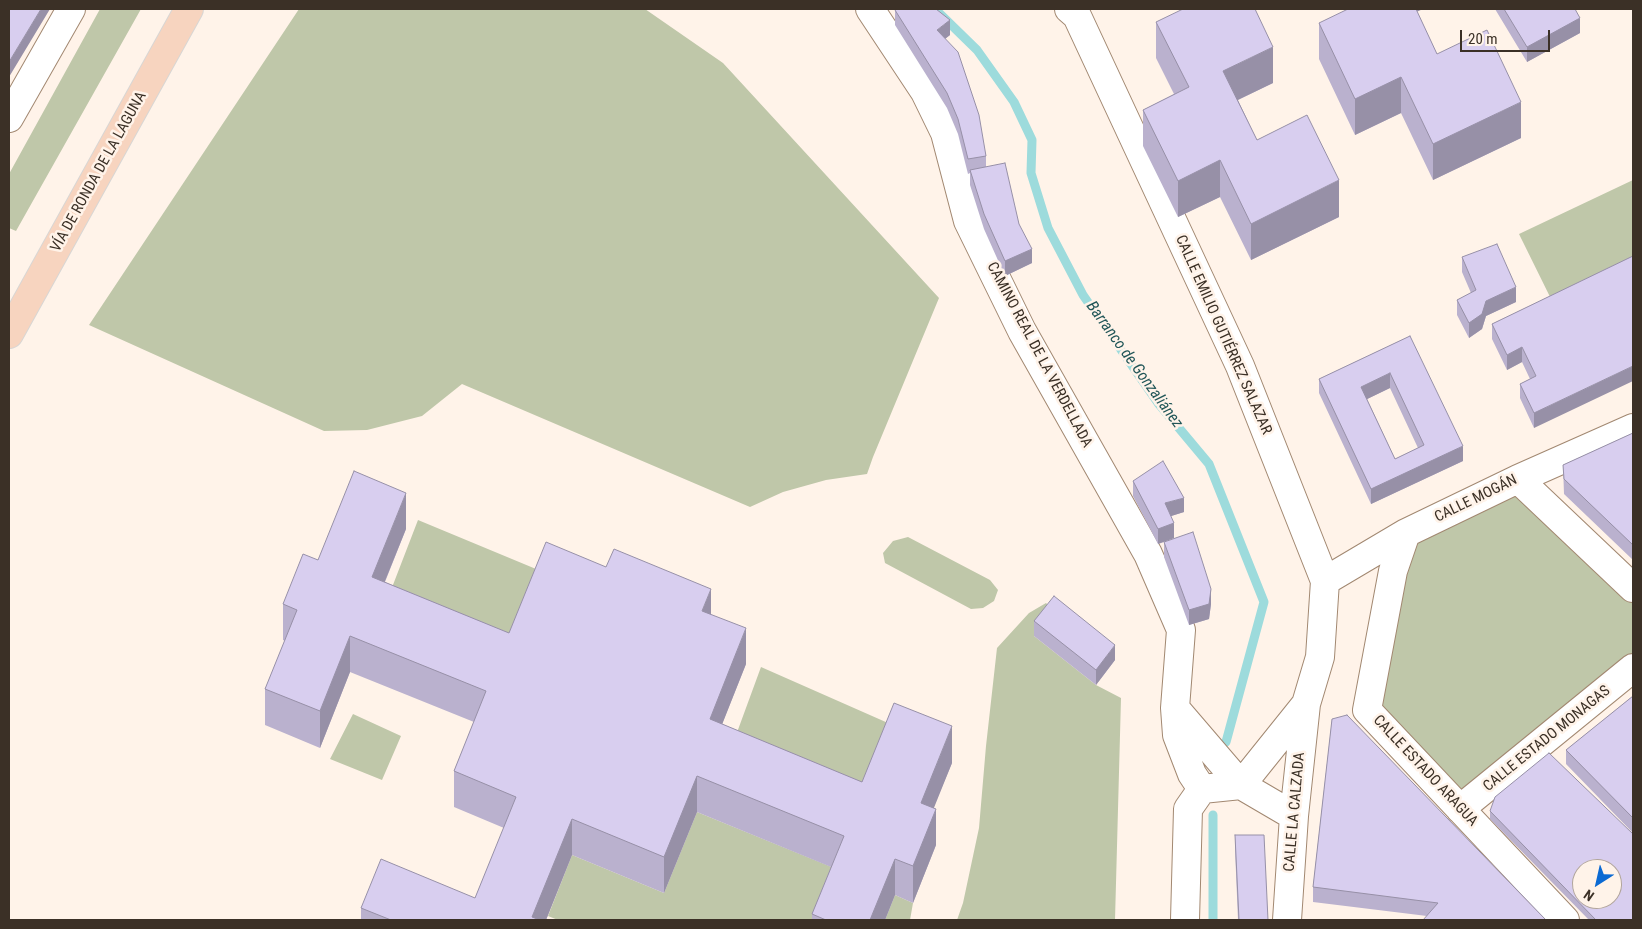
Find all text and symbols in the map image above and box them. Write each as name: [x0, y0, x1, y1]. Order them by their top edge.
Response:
scale bar: [1462, 20, 1552, 52]
text: 20 m: [1468, 30, 1498, 48]
street label: VÍA DE RONDA DE LA LAGUNA: [47, 89, 151, 255]
street label: CALLE EMILIO GUTIÉRREZ SALAZAR: [1171, 233, 1275, 437]
street label: CAMINO REAL DE LA VERDELLADA: [982, 259, 1096, 451]
water label: Barranco de Gonzaliánez: [1082, 298, 1186, 432]
street label: CALLE MOGÁN: [1432, 471, 1520, 527]
street label: CALLE ESTADO MONAGAS: [1480, 682, 1614, 796]
street label: CALLE ESTADO ARAGUA: [1369, 712, 1481, 830]
street label: CALLE LA CALZADA: [1281, 752, 1309, 872]
north arrow: [1572, 859, 1622, 909]
text: N: [1581, 886, 1597, 904]

